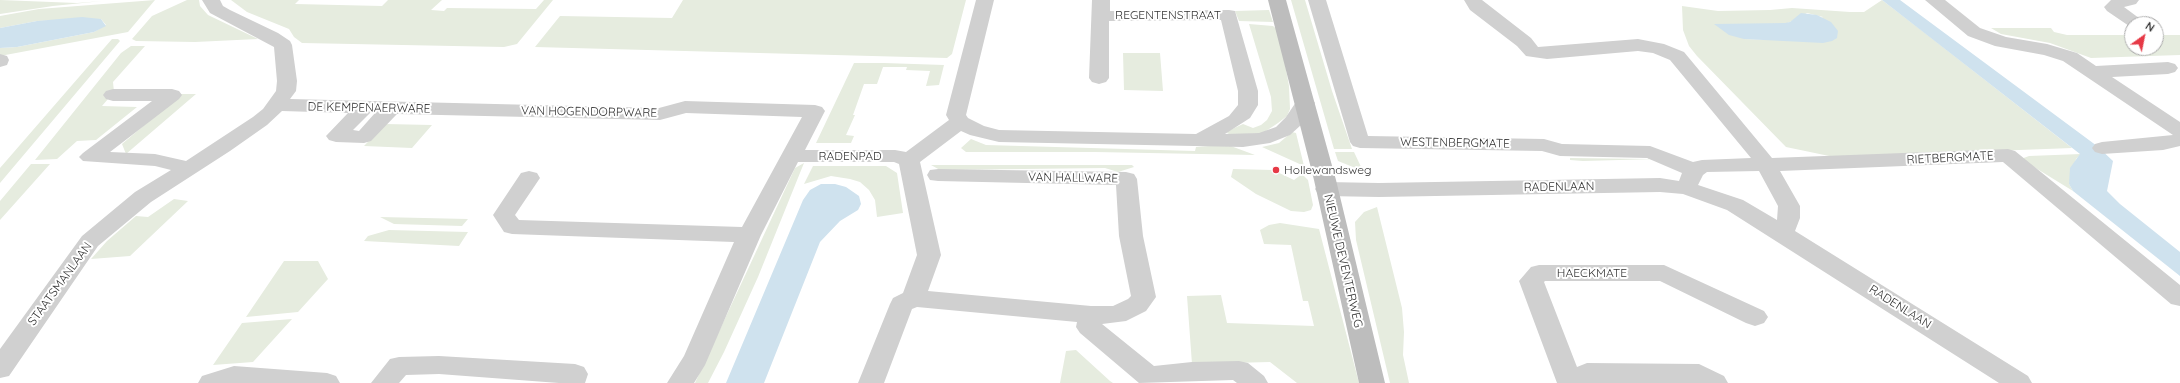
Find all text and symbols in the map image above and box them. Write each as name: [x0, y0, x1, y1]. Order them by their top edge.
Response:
street label: REGENTENSTRAAT: [1115, 8, 1221, 22]
north arrow: [2124, 16, 2164, 56]
text: N: [2143, 19, 2157, 35]
street label: DE KEMPENAERWARE: [307, 100, 431, 116]
street label: VAN HOGENDORPWARE: [521, 104, 657, 120]
street label: WESTENBERGMATE: [1400, 135, 1510, 151]
street label: RADENPAD: [818, 149, 882, 163]
street label: RIETBERGMATE: [1906, 149, 1994, 167]
place label: Hollewandsweg: [1284, 163, 1371, 177]
marker: Hollewandsweg: [1271, 165, 1281, 175]
street label: VAN HALLWARE: [1028, 170, 1118, 186]
street label: RADENLAAN: [1524, 179, 1594, 195]
street label: NIEUWE DEVENTERWEG: [1321, 193, 1365, 329]
street label: STAATSMANLAAN: [25, 240, 95, 328]
street label: HAECKMATE: [1557, 266, 1627, 280]
street label: RADENLAAN: [1866, 282, 1934, 332]

